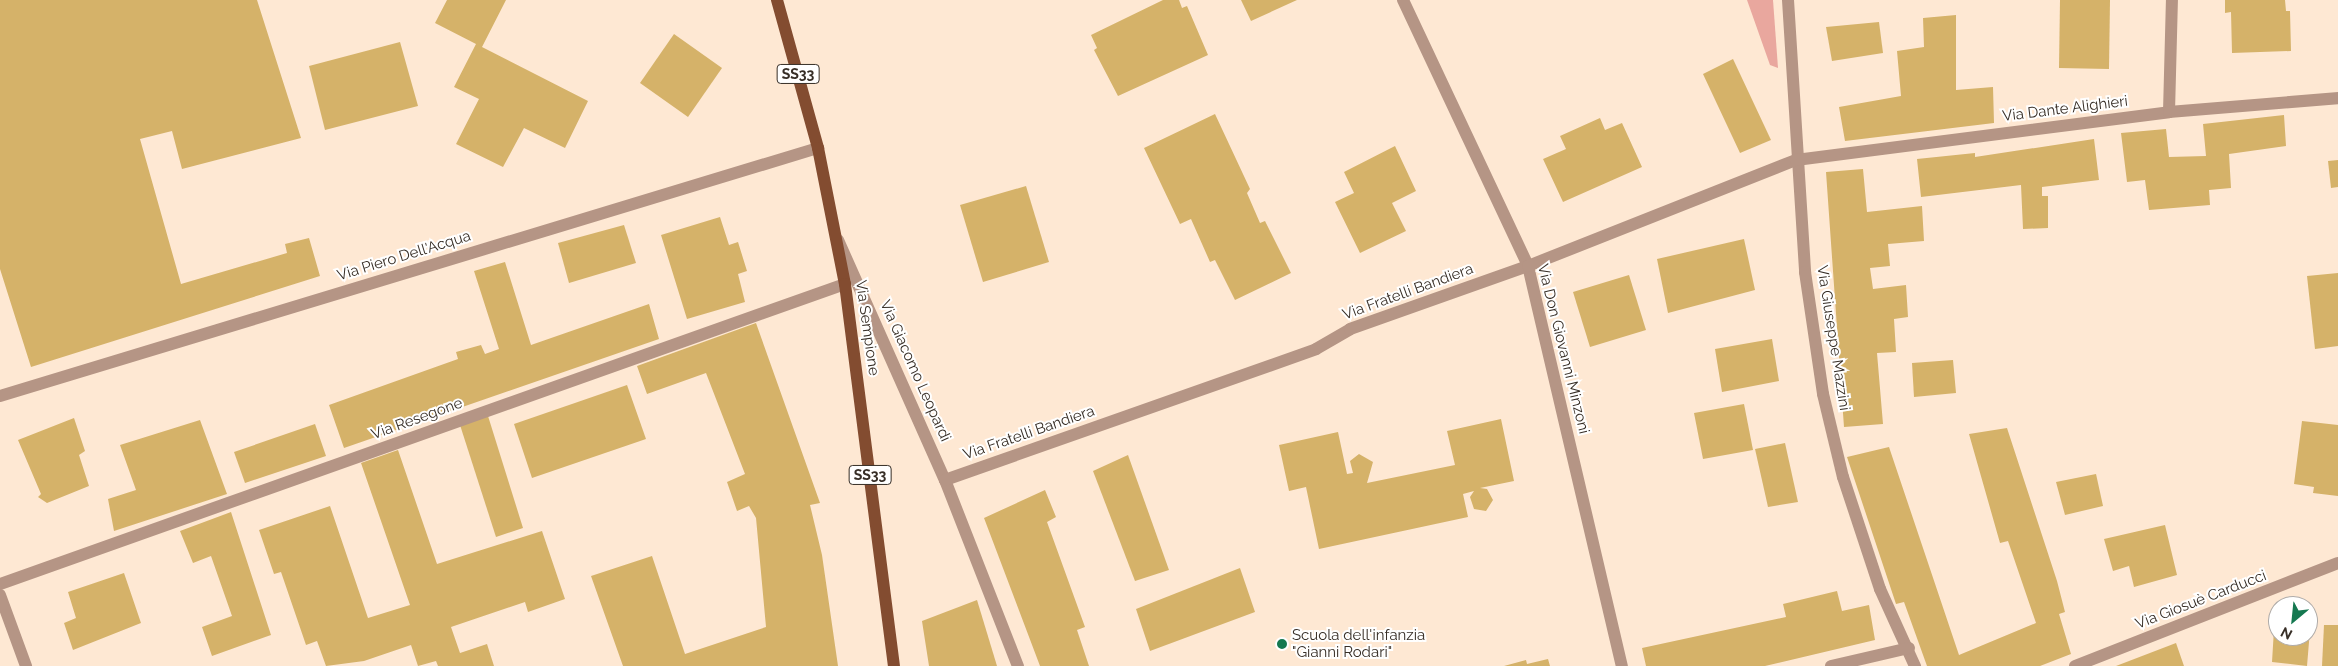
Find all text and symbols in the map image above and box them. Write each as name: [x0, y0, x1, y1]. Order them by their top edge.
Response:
road number: SS33: [776, 62, 820, 86]
street label: Via Dante Alighieri: [2001, 92, 2129, 126]
street label: Via Piero Dell'Acqua: [335, 227, 473, 285]
street label: Via Fratelli Bandiera: [1340, 260, 1476, 324]
street label: Via Don Giovanni Minzoni: [1533, 262, 1593, 436]
street label: Via Giuseppe Mazzini: [1813, 264, 1853, 412]
street label: Via Sempione: [851, 279, 883, 377]
street label: Via Giacomo Leopardi: [876, 298, 954, 444]
street label: Via Resegone: [369, 394, 465, 444]
street label: Via Fratelli Bandiera: [961, 402, 1097, 464]
road number: SS33: [848, 464, 892, 486]
street label: Via Giosuè Carducci: [2133, 567, 2269, 633]
north arrow: [2268, 596, 2318, 646]
text: N: [2278, 624, 2295, 643]
place label: Scuola dell'infanzia "Gianni Rodari": [1292, 626, 1425, 661]
marker: Scuola dell'infanzia "Gianni Rodari": [1276, 638, 1288, 650]

